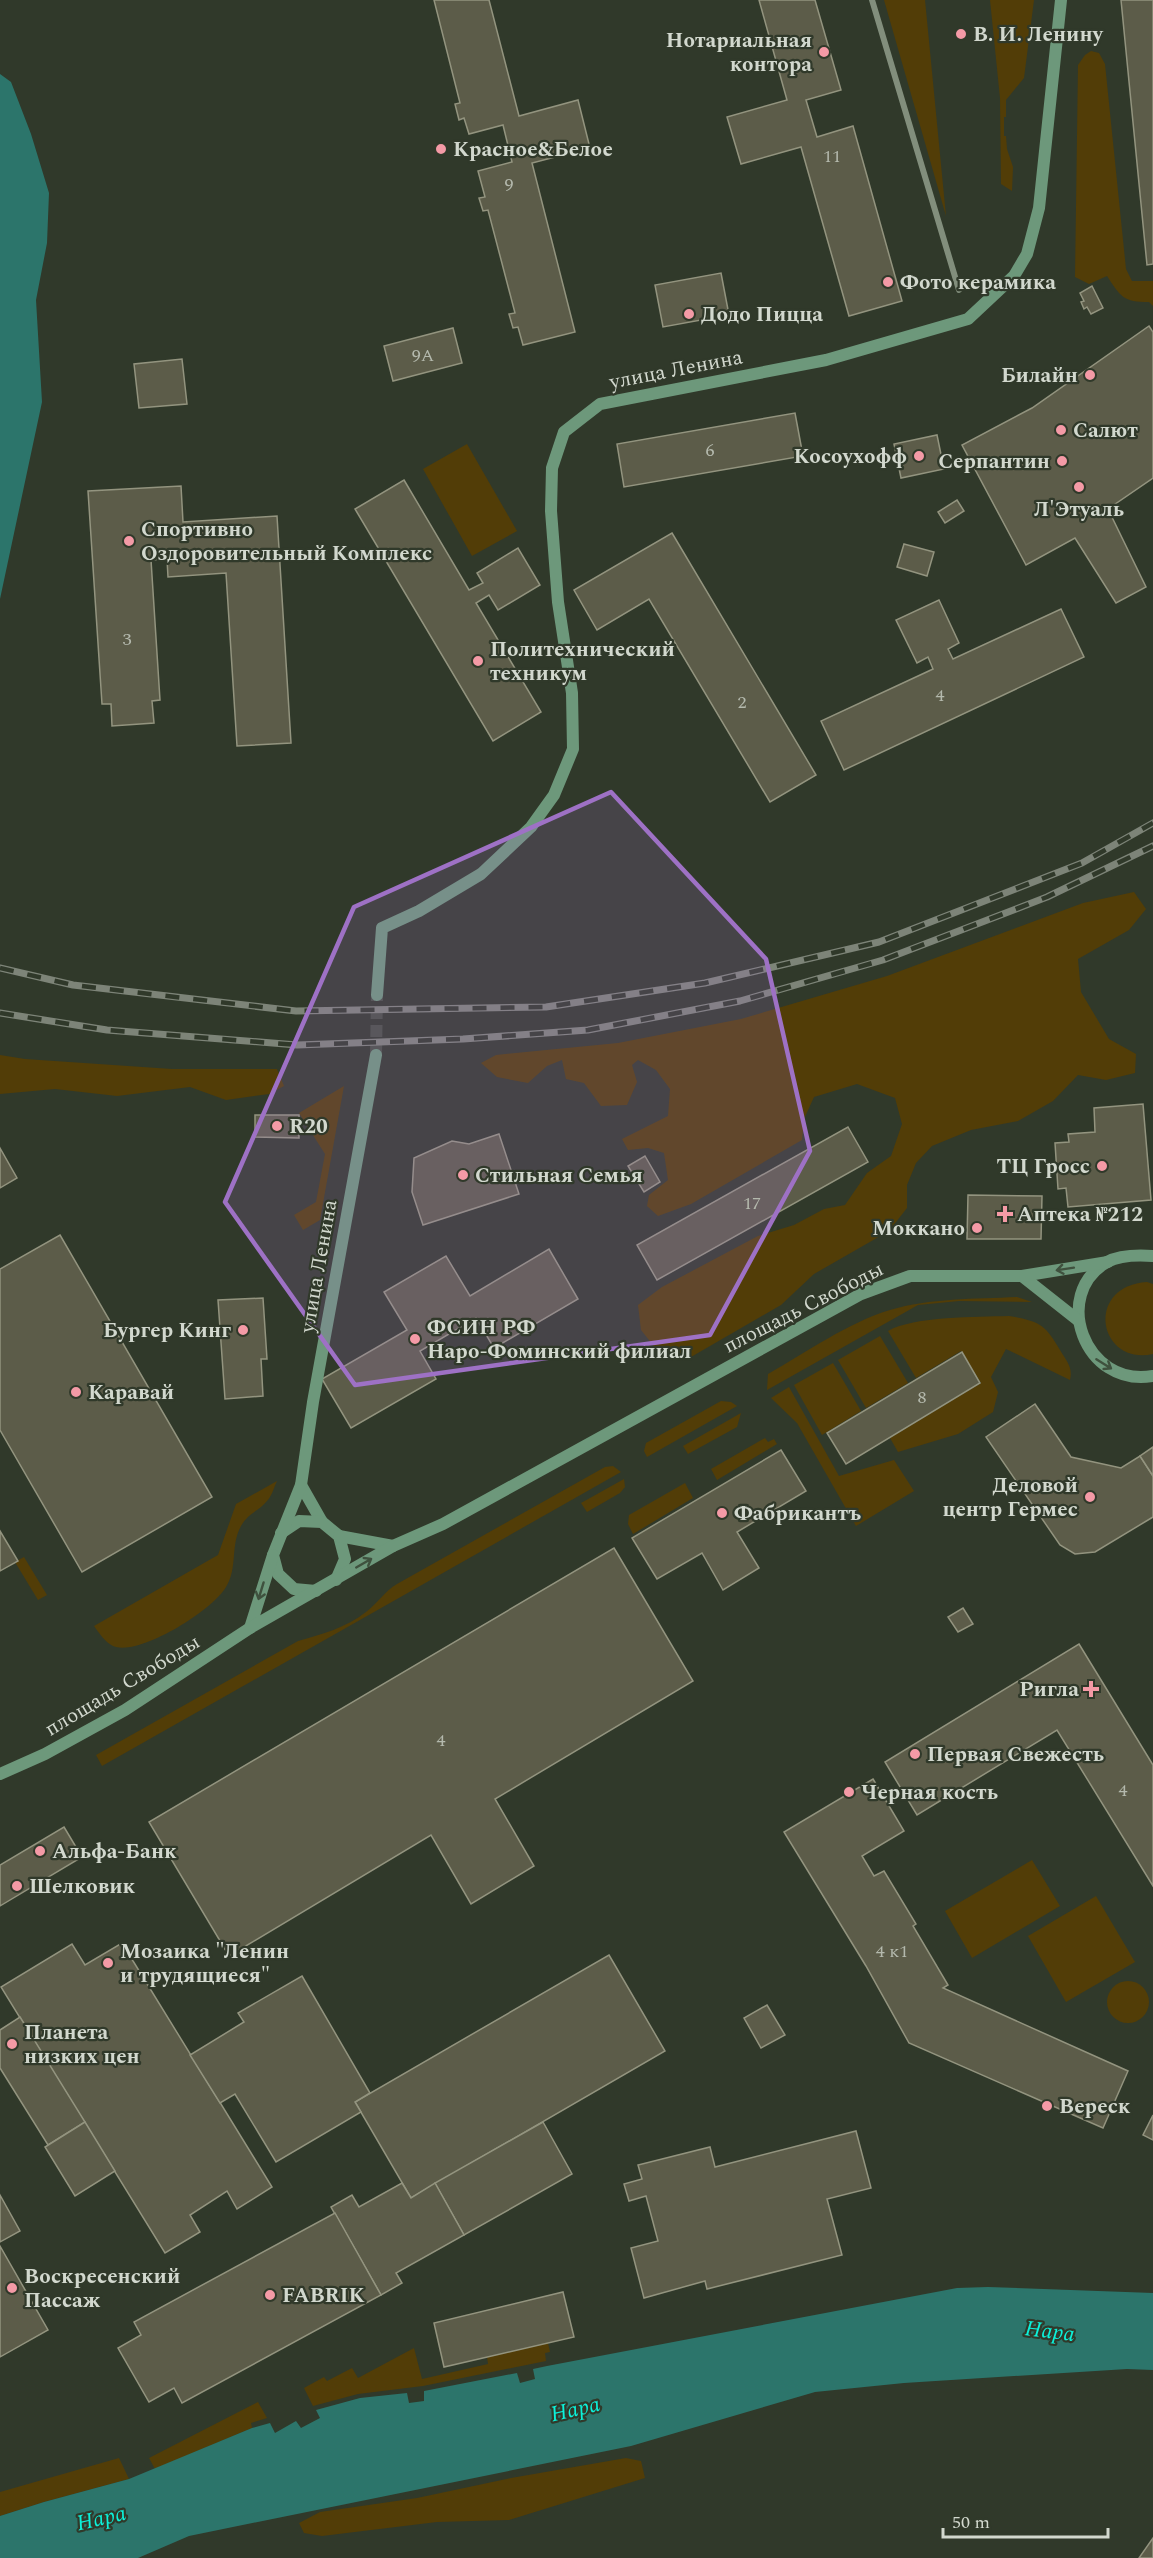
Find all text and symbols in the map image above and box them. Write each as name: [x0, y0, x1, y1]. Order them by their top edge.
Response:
place label: В. И. Ленину: [973, 19, 1104, 51]
place label: Нотариальная контора: [666, 25, 812, 81]
marker: В. И. Ленину: [954, 27, 968, 41]
marker: Нотариальная контора: [817, 45, 831, 59]
place label: Красное&Белое: [453, 134, 613, 166]
marker: Красное&Белое: [434, 142, 448, 156]
house number: 11: [823, 143, 841, 170]
house number: 9: [505, 171, 514, 198]
place label: Фото керамика: [900, 267, 1056, 299]
marker: Фото керамика: [881, 275, 895, 289]
place label: Додо Пицца: [701, 299, 823, 331]
marker: Додо Пицца: [682, 307, 696, 321]
street label: улица Ленина: [606, 341, 746, 399]
house number: 9А: [412, 342, 434, 369]
place label: Билайн: [1001, 360, 1078, 392]
marker: Билайн: [1083, 368, 1097, 382]
place label: Салют: [1073, 415, 1138, 447]
marker: Салют: [1054, 423, 1068, 437]
house number: 6: [706, 437, 715, 464]
place label: Косоухофф: [793, 441, 907, 473]
place label: Серпантин: [938, 446, 1050, 478]
marker: Косоухофф: [912, 449, 926, 463]
marker: Серпантин: [1055, 454, 1069, 468]
marker: Л'Этуаль: [1072, 480, 1086, 494]
place label: Л'Этуаль: [1034, 494, 1124, 526]
place label: Спортивно Оздоровительный Комплекс: [141, 514, 432, 570]
marker: Спортивно Оздоровительный Комплекс: [122, 534, 136, 548]
house number: 3: [123, 626, 132, 653]
place label: Политехнический техникум: [490, 634, 675, 690]
marker: Политехнический техникум: [471, 654, 485, 668]
house number: 4: [936, 682, 945, 709]
house number: 2: [738, 689, 747, 716]
place label: R20: [289, 1111, 328, 1143]
marker: R20: [270, 1119, 284, 1133]
place label: ТЦ Гросс: [996, 1151, 1090, 1183]
marker: ТЦ Гросс: [1095, 1159, 1109, 1173]
place label: Стильная Семья: [475, 1160, 643, 1192]
marker: Стильная Семья: [456, 1168, 470, 1182]
house number: 17: [743, 1190, 761, 1217]
street label: улица Ленина: [291, 1196, 347, 1336]
place label: Аптека №212: [1017, 1199, 1143, 1231]
marker: Аптека №212: [998, 1207, 1012, 1221]
place label: Моккано: [872, 1213, 965, 1245]
marker: Моккано: [970, 1221, 984, 1235]
street label: площадь Свободы: [718, 1254, 889, 1362]
one-way arrow: [1055, 1263, 1075, 1274]
place label: ФСИН РФ Наро-Фоминский филиал: [427, 1312, 691, 1368]
place label: Бургер Кинг: [103, 1315, 231, 1347]
marker: Бургер Кинг: [236, 1323, 250, 1337]
marker: ФСИН РФ Наро-Фоминский филиал: [408, 1332, 422, 1346]
one-way arrow: [1095, 1358, 1112, 1370]
place label: Каравай: [88, 1377, 174, 1409]
house number: 8: [918, 1384, 927, 1411]
marker: Каравай: [69, 1385, 83, 1399]
place label: Деловой центр Гермес: [942, 1470, 1078, 1526]
marker: Деловой центр Гермес: [1083, 1490, 1097, 1504]
place label: Фабрикантъ: [734, 1498, 861, 1530]
marker: Фабрикантъ: [715, 1506, 729, 1520]
one-way arrow: [356, 1557, 373, 1569]
one-way arrow: [255, 1581, 266, 1600]
street label: площадь Свободы: [39, 1627, 206, 1745]
place label: Ригла: [1019, 1674, 1079, 1706]
marker: Ригла: [1084, 1682, 1098, 1696]
house number: 4: [437, 1727, 446, 1754]
place label: Первая Свежесть: [927, 1739, 1104, 1771]
marker: Первая Свежесть: [908, 1747, 922, 1761]
place label: Черная кость: [861, 1777, 998, 1809]
house number: 4: [1119, 1777, 1128, 1804]
marker: Черная кость: [842, 1785, 856, 1799]
place label: Альфа-Банк: [52, 1836, 177, 1868]
marker: Альфа-Банк: [33, 1844, 47, 1858]
place label: Шелковик: [29, 1871, 136, 1903]
marker: Шелковик: [10, 1879, 24, 1893]
place label: Мозаика "Ленин и трудящиеся": [120, 1936, 289, 1992]
house number: 4 к1: [876, 1938, 908, 1965]
marker: Мозаика "Ленин и трудящиеся": [101, 1956, 115, 1970]
place label: Планета низких цен: [24, 2017, 140, 2073]
marker: Планета низких цен: [5, 2037, 19, 2051]
place label: Вереcк: [1059, 2091, 1131, 2123]
marker: Вереcк: [1040, 2099, 1054, 2113]
place label: Воскресенский Пассаж: [24, 2261, 180, 2317]
place label: FABRIK: [282, 2280, 366, 2312]
marker: Воскресенский Пассаж: [5, 2281, 19, 2295]
marker: FABRIK: [263, 2288, 277, 2302]
water label: Нара: [1023, 2312, 1077, 2351]
water label: Нара: [547, 2388, 603, 2431]
water label: Нара: [73, 2497, 129, 2540]
scale bar: [943, 2501, 1108, 2539]
text: 50 m: [952, 2509, 990, 2536]

